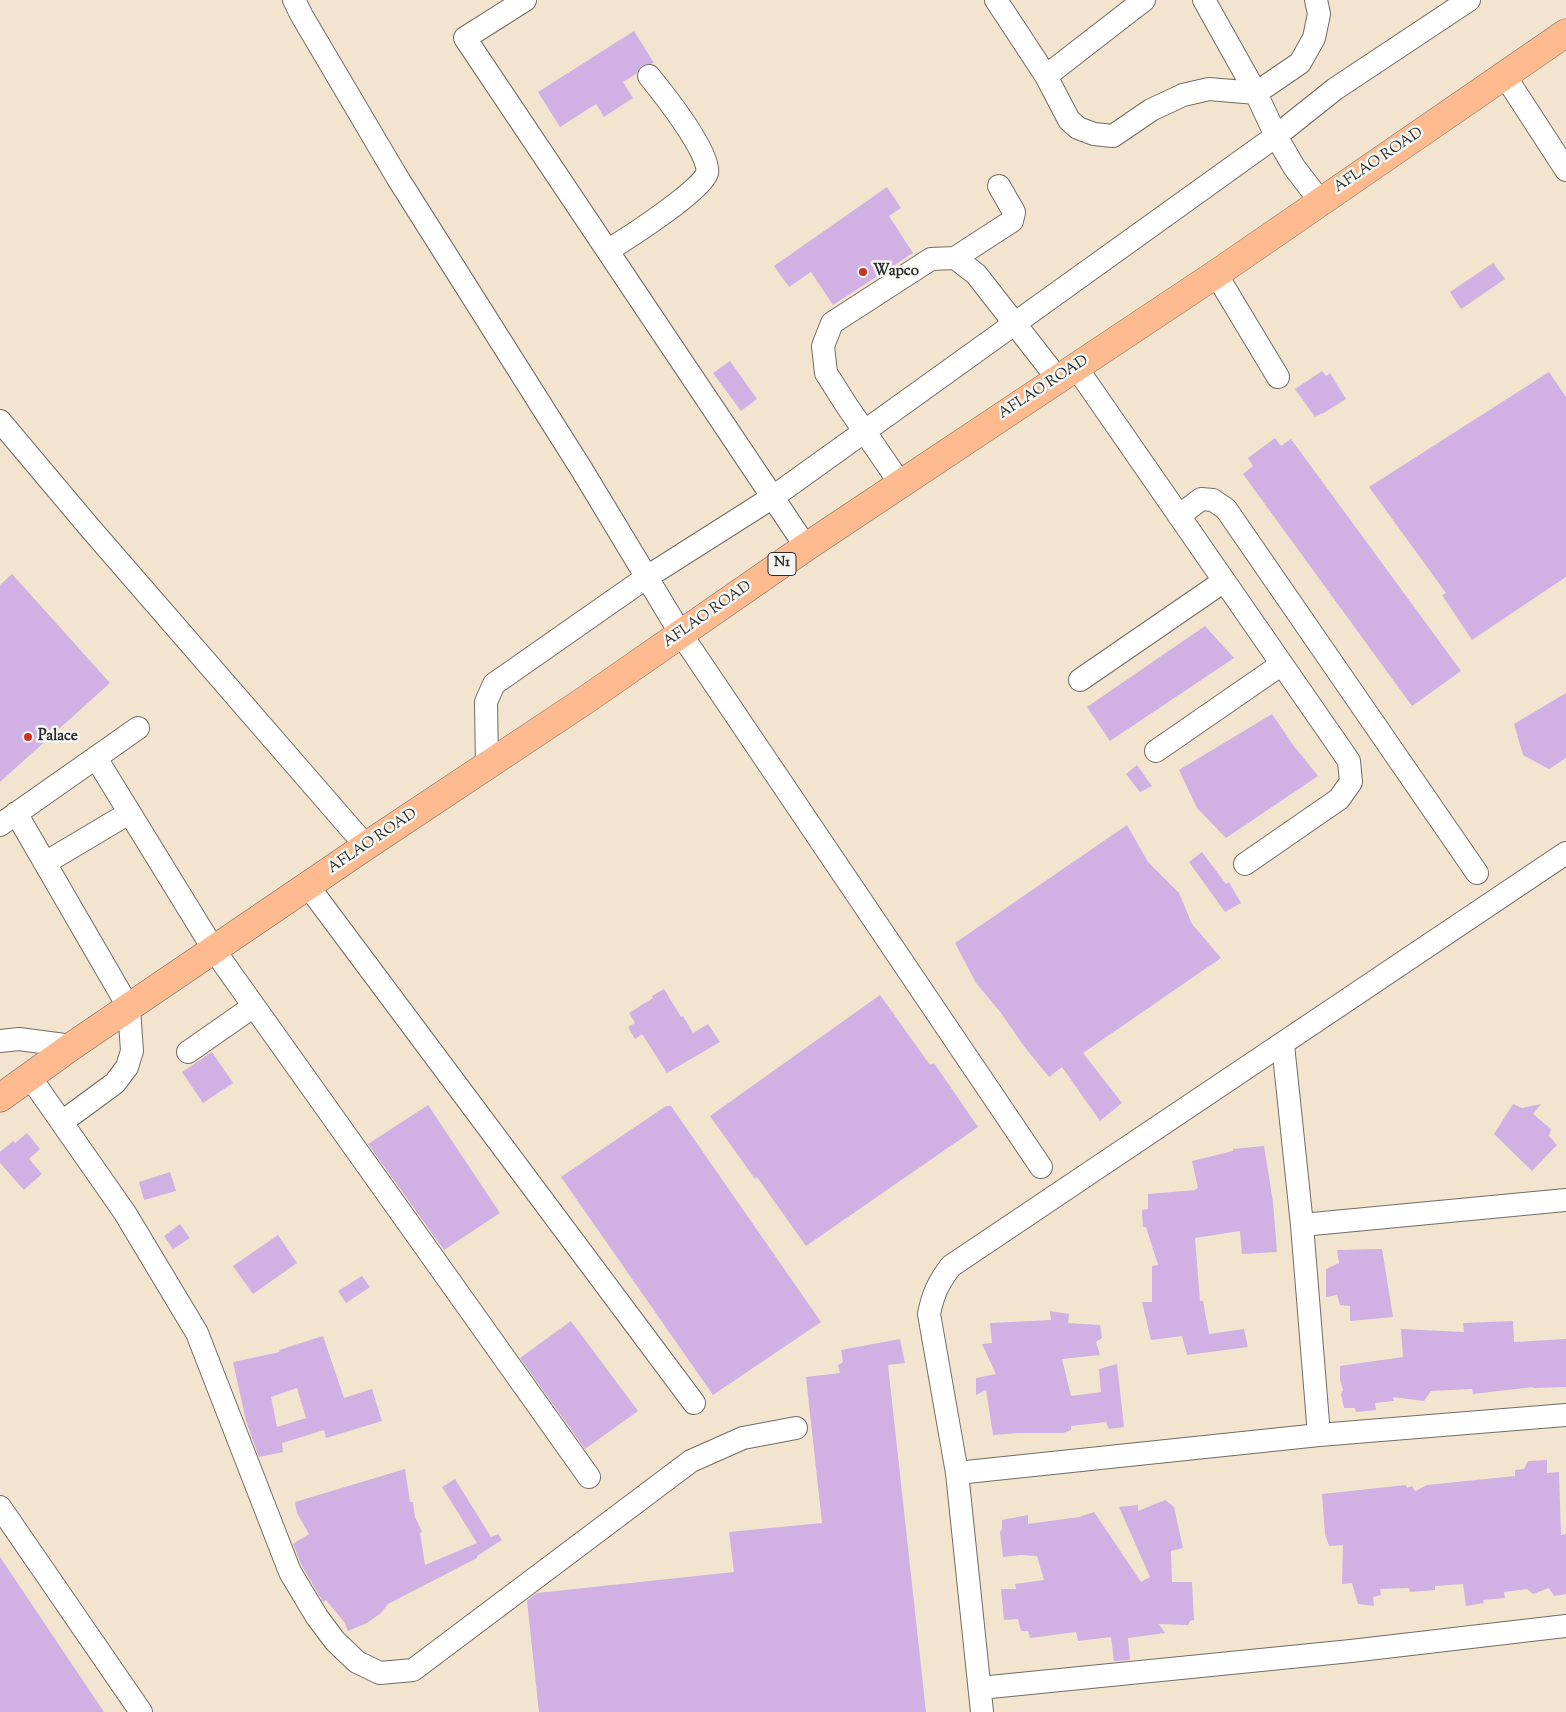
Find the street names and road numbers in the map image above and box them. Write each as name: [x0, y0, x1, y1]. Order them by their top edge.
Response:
street label: AFLAO ROAD: [1331, 125, 1427, 197]
street label: AFLAO ROAD: [996, 352, 1092, 424]
road number: N1: [768, 552, 796, 576]
street label: AFLAO ROAD: [660, 578, 756, 652]
street label: AFLAO ROAD: [325, 806, 421, 878]

